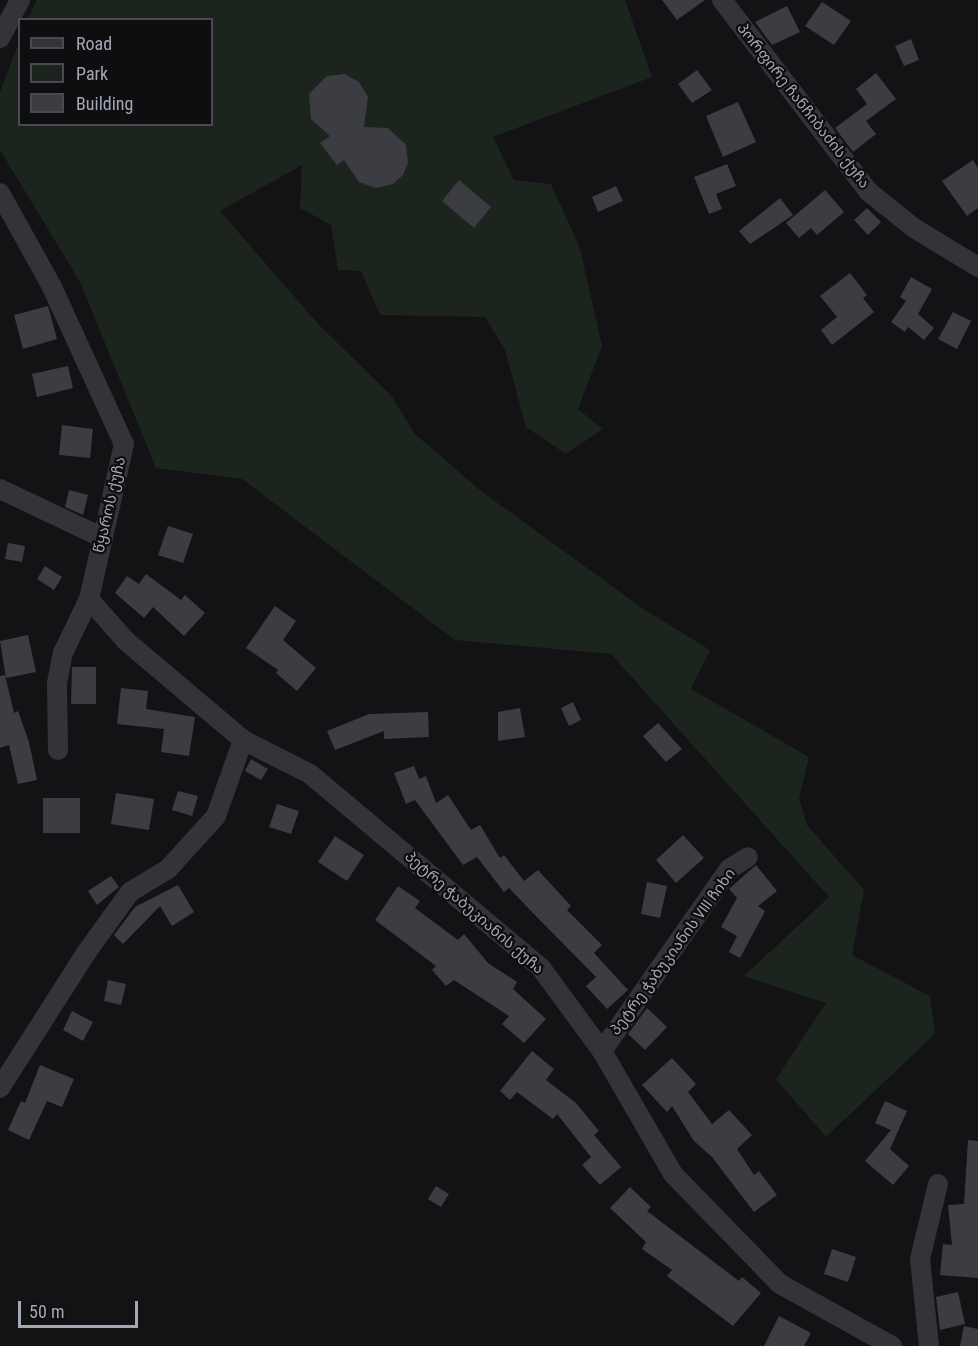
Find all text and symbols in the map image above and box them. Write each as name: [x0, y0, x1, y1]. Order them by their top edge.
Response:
legend: [18, 18, 213, 126]
street label: პორფირე ჩანჩიბაძის ქუჩა: [733, 20, 873, 192]
text: Road: [76, 33, 112, 54]
text: Park: [76, 63, 108, 84]
text: Building: [76, 93, 133, 114]
street label: წყაროს ქუჩა: [90, 455, 130, 555]
street label: პეტრე ჭაბუკიანის ქუჩა: [401, 848, 547, 978]
street label: პეტრე ჭაბუკიანის VIII ჩიხი: [607, 865, 739, 1039]
scale bar: [21, 1289, 141, 1327]
text: 50 m: [29, 1301, 64, 1322]

